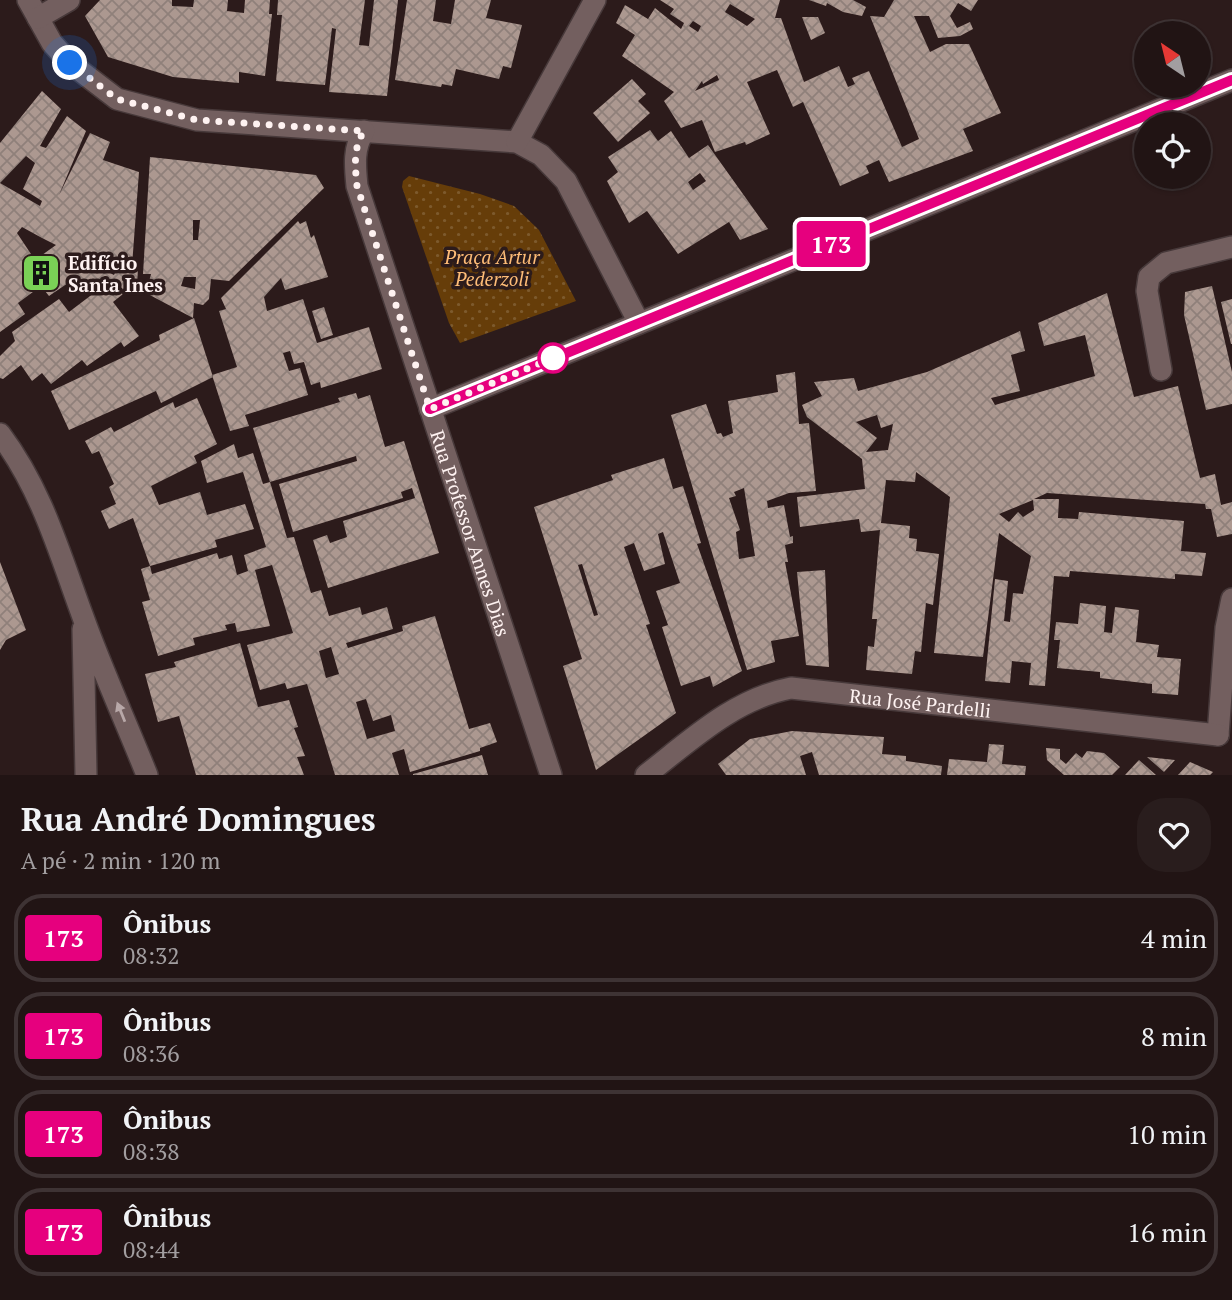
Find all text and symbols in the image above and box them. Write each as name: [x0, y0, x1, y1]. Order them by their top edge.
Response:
north arrow: [1134, 21, 1211, 98]
map controls: [1134, 21, 1211, 189]
your location: [52, 45, 87, 80]
button: locate: [1134, 112, 1211, 189]
line badge: 173: [791, 221, 871, 267]
text: 173: [811, 228, 851, 260]
park label: Praça Artur Pederzoli: [444, 244, 540, 291]
place label: Edifício Santa Ines: [68, 250, 163, 297]
building icon: Edifício Santa Ines: [20, 252, 62, 294]
unlabelled marker: [538, 343, 568, 373]
street label: Rua Professor Annes Dias: [426, 427, 517, 639]
street label: Rua José Pardelli: [848, 682, 992, 722]
one-way arrow: [116, 701, 127, 722]
text: Rua André Domingues: [21, 797, 376, 840]
button: heart: [1137, 798, 1211, 872]
text: A pé · 2 min · 120 m: [21, 845, 220, 876]
text: Ônibus: [123, 906, 211, 940]
text: 4 min: [1141, 921, 1207, 955]
text: 173: [43, 922, 84, 954]
text: 08:32: [123, 940, 180, 971]
text: Ônibus: [123, 1004, 211, 1038]
text: 8 min: [1141, 1019, 1207, 1053]
text: 173: [43, 1020, 84, 1052]
text: 08:36: [123, 1038, 180, 1069]
text: Ônibus: [123, 1102, 211, 1136]
text: 10 min: [1127, 1117, 1207, 1151]
text: 173: [43, 1118, 84, 1150]
text: 08:38: [123, 1136, 180, 1167]
text: Ônibus: [123, 1200, 211, 1234]
text: 16 min: [1127, 1215, 1207, 1249]
text: 173: [43, 1216, 84, 1248]
text: 08:44: [123, 1234, 180, 1265]

